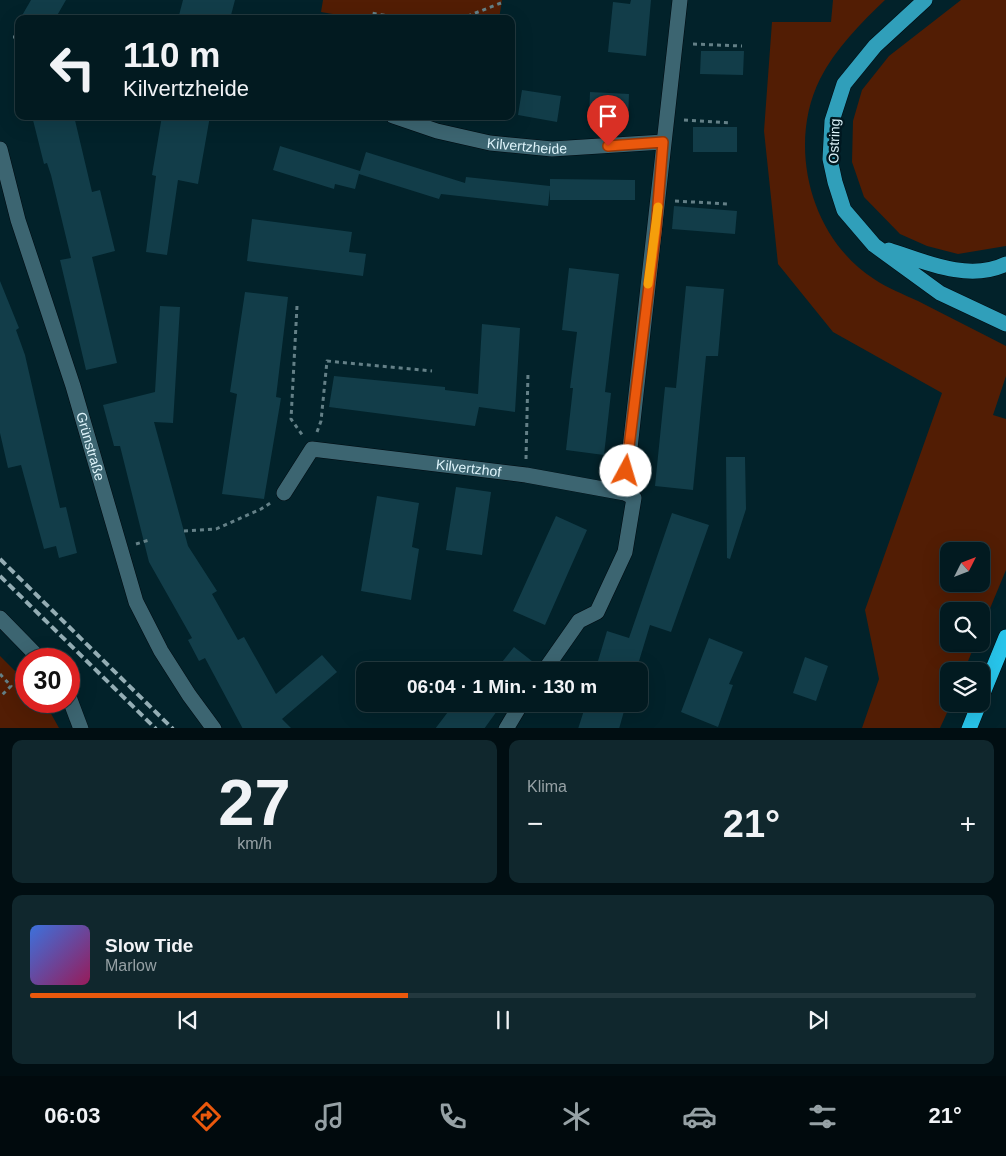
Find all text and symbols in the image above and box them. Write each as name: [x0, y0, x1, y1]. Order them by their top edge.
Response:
icon: left: [40, 35, 105, 100]
text: 110 m: [123, 35, 220, 74]
text: Kilvertzheide: [123, 76, 249, 101]
pin: [587, 95, 629, 146]
icon: arrive: [594, 102, 622, 130]
street label: Ostring: [825, 118, 843, 164]
street label: Kilvertzheide: [486, 135, 568, 157]
street label: Grünstraße: [73, 410, 108, 483]
position arrow: [599, 444, 651, 496]
street label: Kilvertzhof: [435, 456, 502, 480]
north arrow: [940, 542, 990, 592]
map controls: [940, 542, 990, 712]
button: search: [940, 602, 990, 652]
speed limit sign: 30: [15, 648, 80, 713]
button: layers: [940, 662, 990, 712]
text: 06:04 · 1 Min. · 130 m: [407, 676, 597, 697]
text: 27: [218, 766, 291, 839]
text: Klima: [527, 778, 567, 795]
text: 21°: [723, 803, 780, 845]
text: −: [527, 808, 543, 839]
text: +: [960, 808, 976, 839]
text: km/h: [237, 835, 272, 852]
text: Slow Tide: [105, 935, 193, 956]
text: Marlow: [105, 957, 157, 974]
icon: previous: [174, 1006, 202, 1034]
icon: pause: [489, 1006, 517, 1034]
icon: next: [804, 1006, 832, 1034]
icon: directions: [189, 1099, 224, 1134]
icon: music: [312, 1099, 347, 1134]
icon: phone: [435, 1099, 470, 1134]
icon: climate: [559, 1099, 594, 1134]
icon: car: [682, 1099, 717, 1134]
icon: filters: [805, 1099, 840, 1134]
text: 06:03: [44, 1103, 100, 1128]
text: 21°: [929, 1103, 962, 1128]

